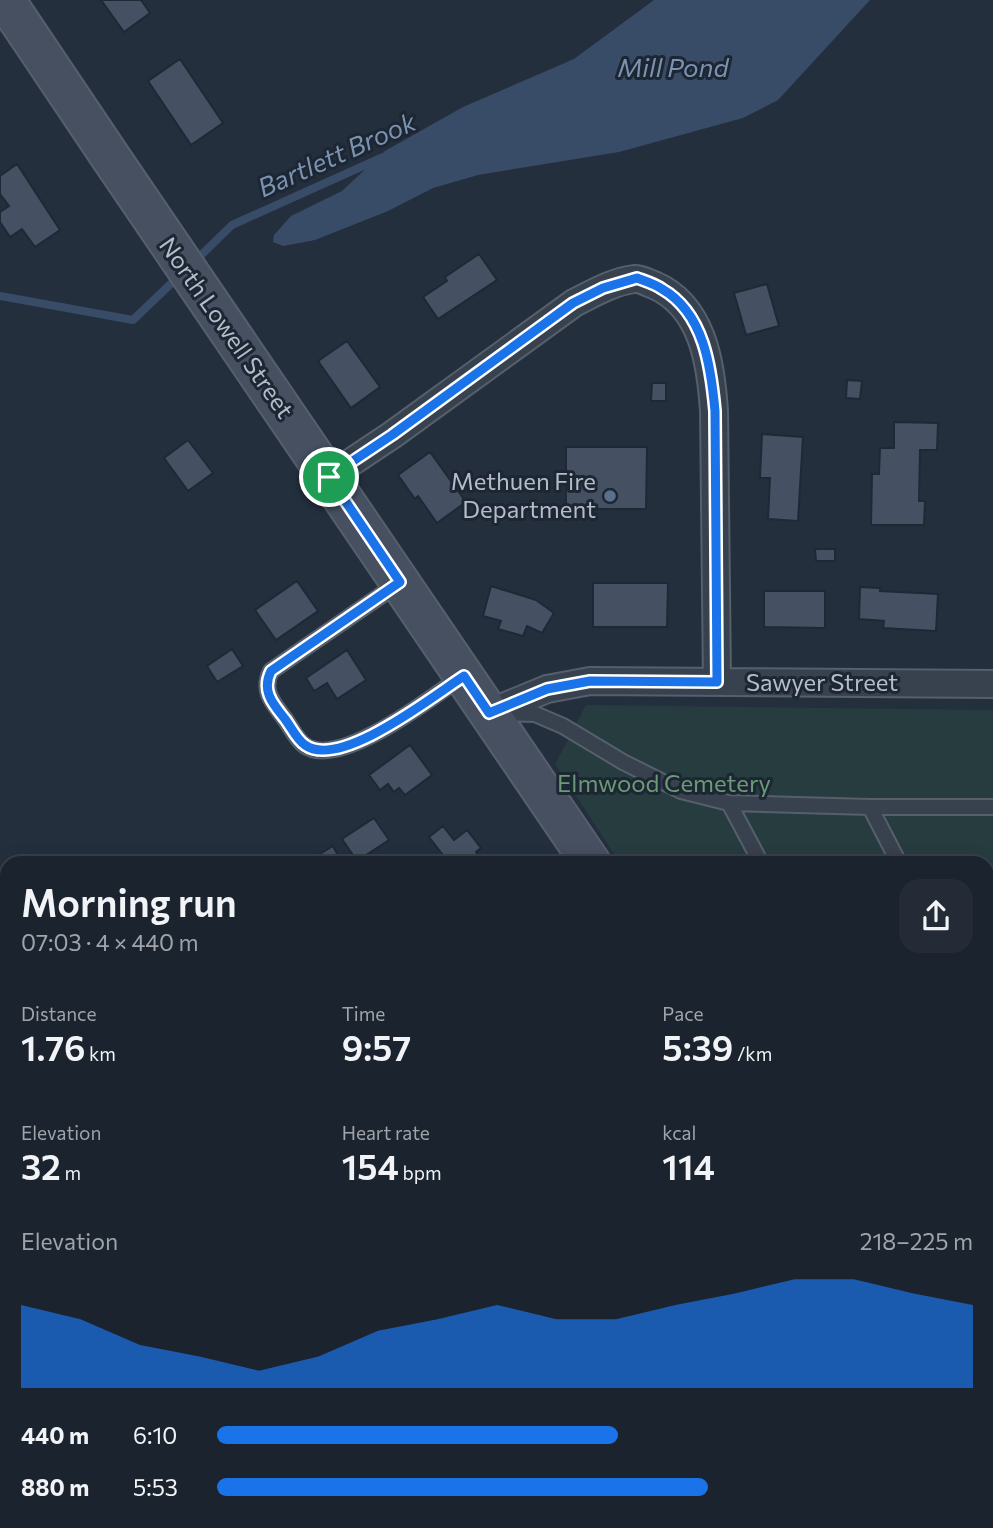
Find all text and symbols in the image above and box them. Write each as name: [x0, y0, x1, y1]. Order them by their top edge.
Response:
water label: Mill Pond: [617, 51, 730, 82]
water label: Bartlett Brook: [253, 105, 421, 202]
street label: North Lowell Street: [154, 231, 301, 423]
pin: [299, 447, 359, 507]
icon: arrive: [310, 458, 348, 496]
place label: Methuen Fire Department: [451, 466, 596, 523]
marker: Methuen Fire Department: [602, 488, 618, 504]
street label: Sawyer Street: [746, 667, 898, 696]
park label: Elmwood Cemetery: [557, 768, 771, 797]
text: Morning run: [21, 878, 237, 925]
button: share: [899, 879, 973, 953]
text: 07:03 · 4 × 440 m: [21, 928, 199, 956]
text: Distance: [21, 1002, 97, 1025]
text: Time: [342, 1002, 385, 1025]
text: Pace: [662, 1002, 704, 1025]
text: 1.76: [21, 1025, 85, 1068]
text: 9:57: [342, 1025, 411, 1068]
text: 5:39: [662, 1025, 733, 1068]
text: km: [85, 1042, 116, 1065]
text: /km: [733, 1042, 772, 1065]
text: Elevation: [21, 1121, 101, 1144]
text: Heart rate: [342, 1121, 430, 1144]
text: kcal: [662, 1121, 696, 1144]
text: 32: [21, 1144, 61, 1187]
text: 154: [342, 1144, 399, 1187]
text: 114: [662, 1144, 715, 1187]
text: m: [61, 1161, 81, 1184]
text: bpm: [399, 1161, 442, 1184]
text: Elevation: [21, 1227, 118, 1255]
text: 218–225 m: [860, 1227, 973, 1255]
text: 440 m: [21, 1421, 89, 1449]
text: 6:10: [133, 1421, 177, 1449]
text: 880 m: [21, 1473, 89, 1501]
text: 5:53: [133, 1473, 178, 1501]

